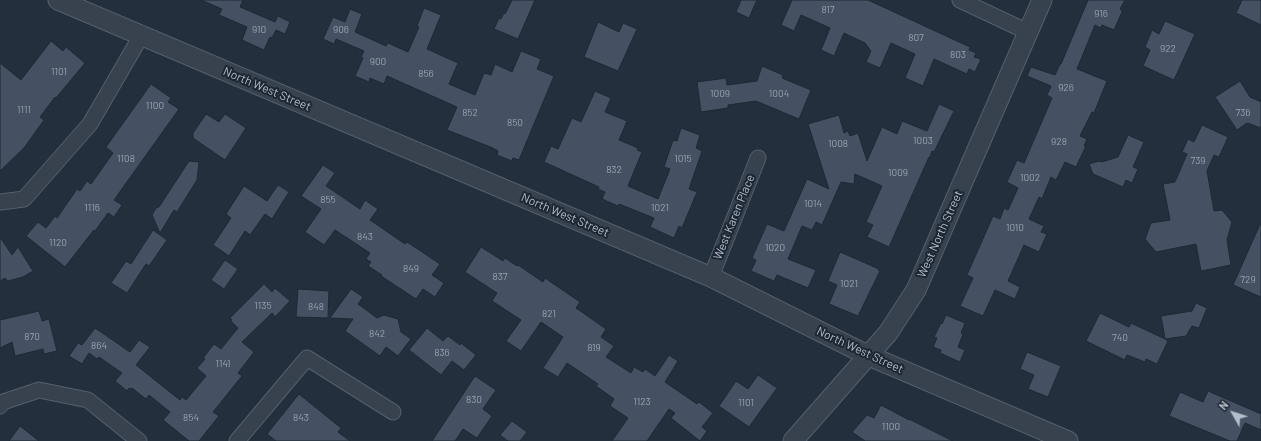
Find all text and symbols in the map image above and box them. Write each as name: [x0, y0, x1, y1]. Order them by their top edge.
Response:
house number: 817: [821, 4, 835, 16]
house number: 916: [1094, 8, 1108, 20]
house number: 910: [252, 24, 266, 36]
house number: 906: [333, 24, 349, 36]
house number: 807: [908, 32, 924, 44]
house number: 922: [1160, 43, 1176, 55]
house number: 803: [950, 49, 966, 61]
house number: 900: [370, 56, 386, 68]
street label: North West Street: [221, 64, 313, 114]
house number: 1101: [51, 66, 67, 78]
house number: 856: [418, 68, 434, 80]
house number: 926: [1058, 82, 1074, 94]
house number: 1009: [710, 88, 730, 100]
house number: 1004: [769, 88, 789, 100]
house number: 1100: [146, 100, 164, 112]
house number: 1111: [17, 104, 31, 116]
house number: 852: [462, 107, 478, 119]
house number: 736: [1235, 107, 1251, 119]
house number: 850: [507, 117, 523, 129]
house number: 1003: [913, 135, 933, 147]
house number: 928: [1051, 136, 1067, 148]
house number: 1008: [828, 138, 848, 150]
house number: 1108: [117, 153, 135, 165]
house number: 1015: [674, 153, 692, 165]
house number: 739: [1190, 155, 1206, 167]
house number: 832: [606, 164, 622, 176]
house number: 1009: [888, 167, 908, 179]
street label: West Karen Place: [710, 172, 758, 262]
house number: 1002: [1020, 172, 1040, 184]
street label: West North Street: [914, 188, 966, 280]
street label: North West Street: [519, 190, 611, 240]
house number: 855: [320, 194, 336, 206]
house number: 1014: [804, 198, 822, 210]
house number: 1116: [84, 202, 100, 214]
house number: 1021: [651, 202, 669, 214]
house number: 1010: [1006, 222, 1024, 234]
house number: 843: [357, 231, 373, 243]
house number: 1120: [49, 237, 67, 249]
house number: 1020: [765, 242, 785, 254]
house number: 849: [403, 263, 419, 275]
house number: 837: [492, 271, 508, 283]
house number: 729: [1240, 274, 1256, 286]
house number: 1021: [840, 278, 858, 290]
house number: 1135: [254, 300, 272, 312]
house number: 848: [308, 301, 324, 313]
house number: 821: [542, 308, 556, 320]
street label: North West Street: [814, 324, 906, 376]
house number: 842: [369, 328, 385, 340]
house number: 870: [24, 331, 40, 343]
house number: 740: [1112, 332, 1128, 344]
house number: 864: [91, 340, 107, 352]
house number: 819: [587, 342, 601, 354]
house number: 836: [434, 347, 450, 359]
house number: 1141: [215, 358, 231, 370]
north arrow: [1213, 393, 1253, 433]
house number: 830: [466, 394, 482, 406]
house number: 1123: [633, 396, 651, 408]
house number: 1101: [738, 397, 754, 409]
text: N: [1216, 398, 1231, 412]
house number: 854: [183, 412, 199, 424]
house number: 843: [293, 412, 309, 424]
house number: 1100: [882, 421, 900, 433]

